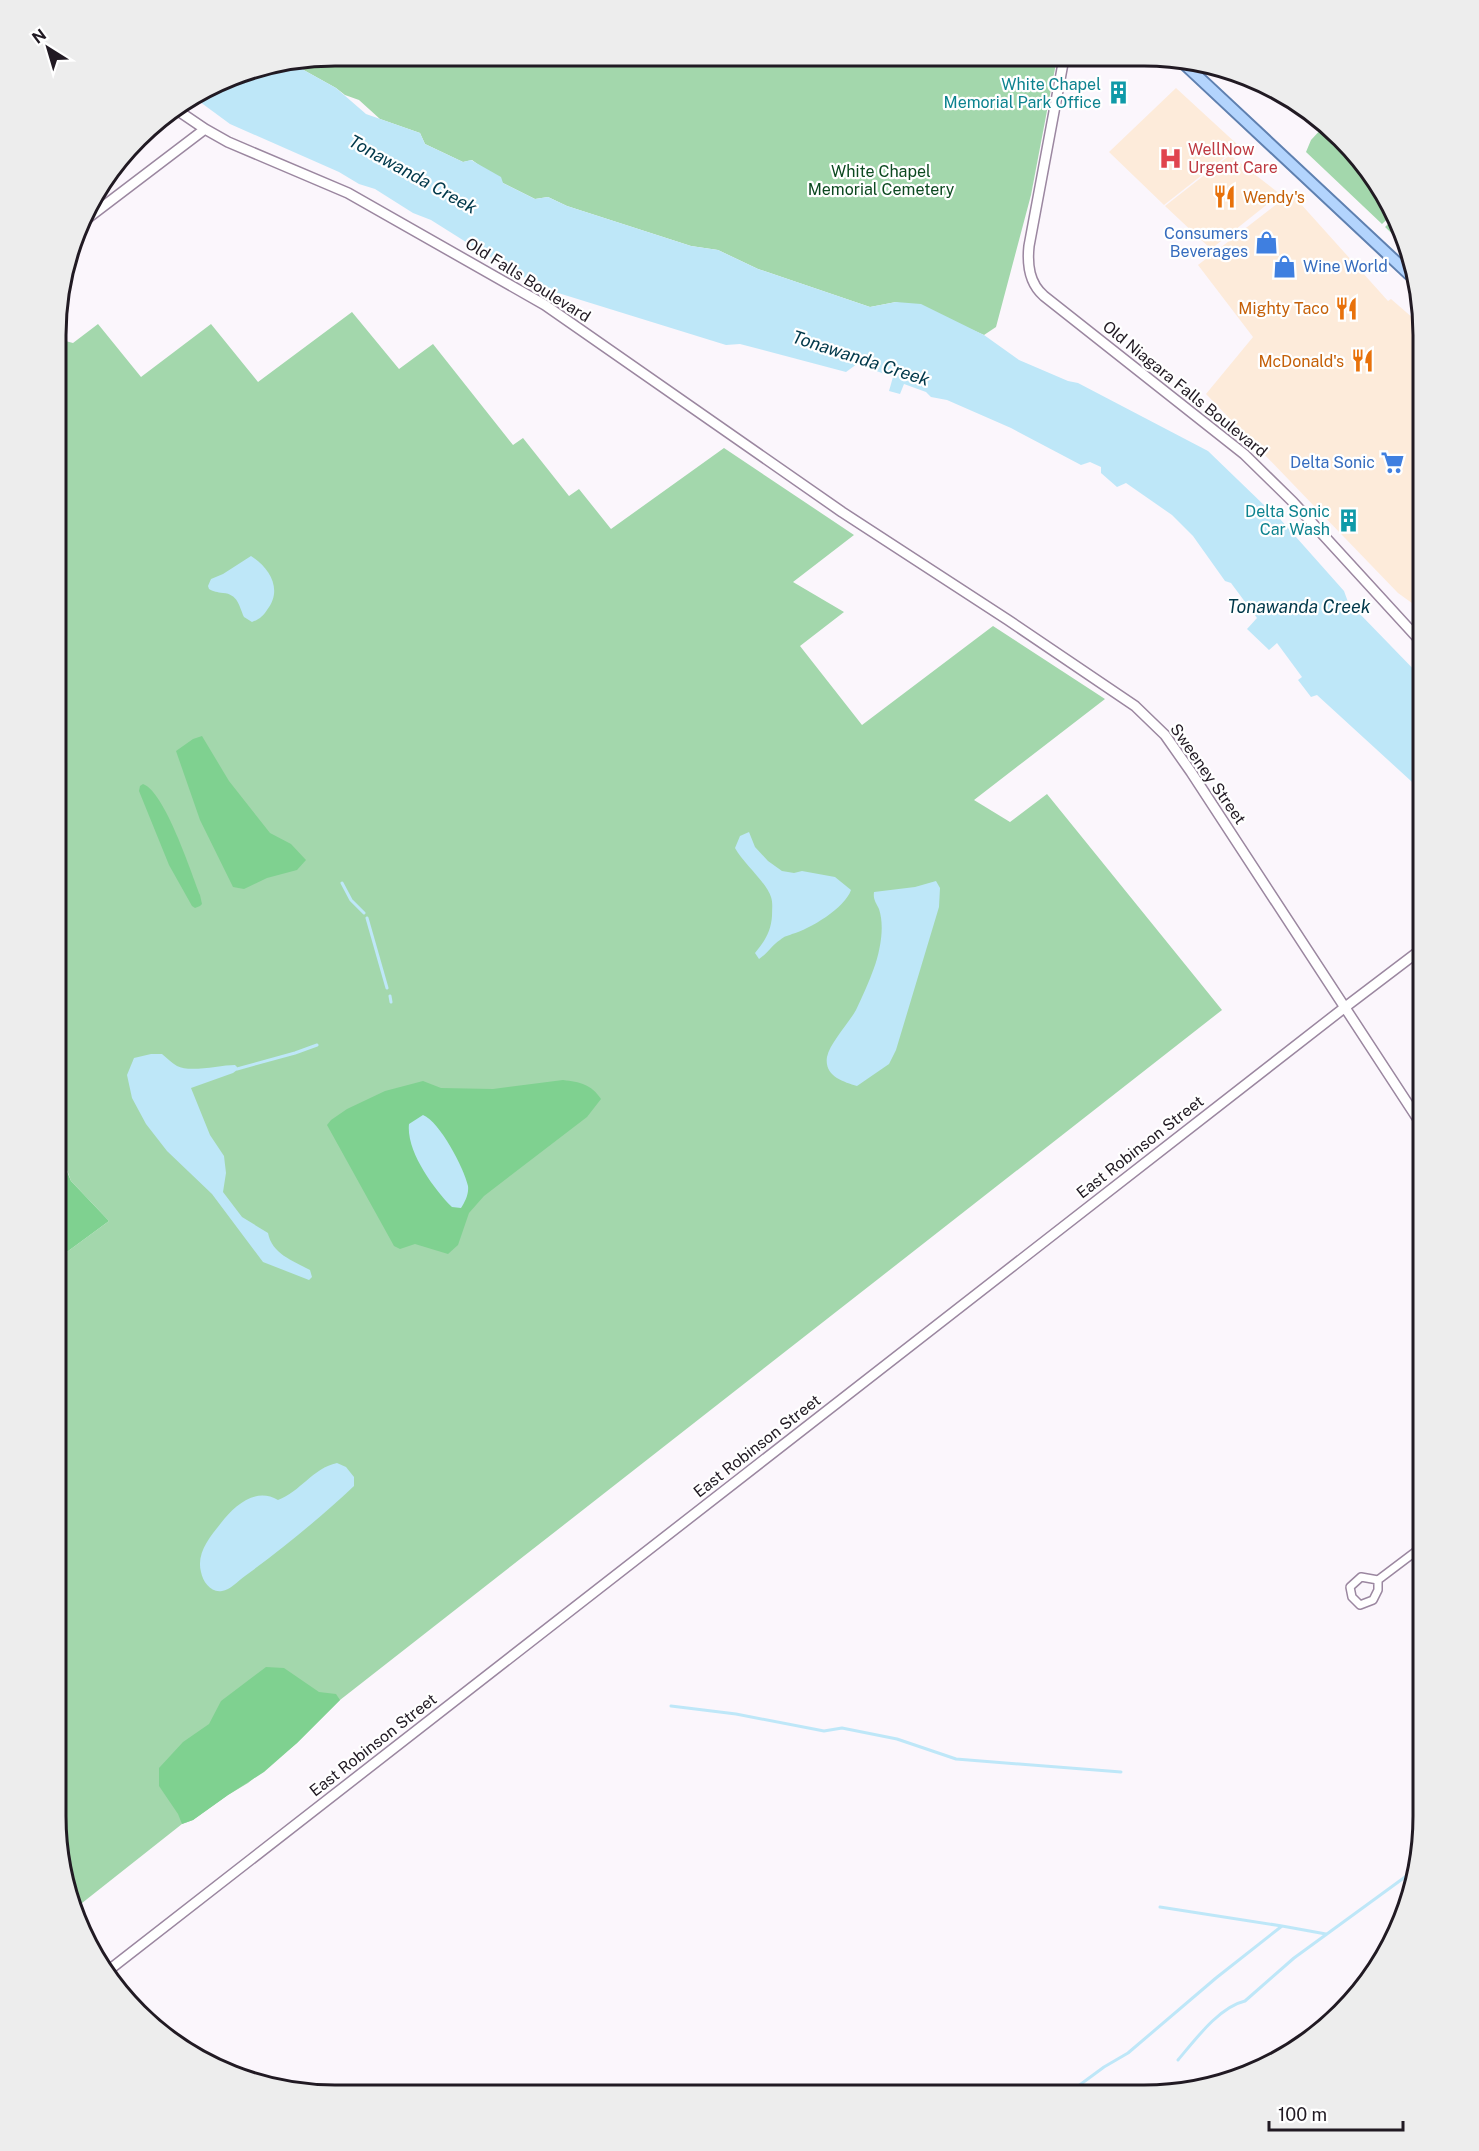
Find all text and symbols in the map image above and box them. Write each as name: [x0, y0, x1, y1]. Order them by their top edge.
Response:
north arrow: [18, 18, 78, 78]
text: N: [29, 25, 50, 48]
place label: White Chapel Memorial Park Office: [944, 75, 1101, 112]
building icon: White Chapel Memorial Park Office: [1106, 80, 1132, 106]
water label: Tonawanda Creek: [345, 130, 481, 218]
place label: WellNow Urgent Care: [1188, 140, 1278, 177]
hospital icon: WellNow Urgent Care: [1157, 145, 1183, 171]
park label: White Chapel Memorial Cemetery: [808, 162, 955, 199]
restaurant icon: Wendy's: [1212, 184, 1238, 210]
place label: Wendy's: [1243, 188, 1305, 207]
place label: Consumers Beverages: [1164, 224, 1248, 261]
shop icon: Consumers Beverages: [1253, 229, 1279, 255]
street label: Old Falls Boulevard: [462, 234, 594, 326]
shop icon: Wine World: [1272, 253, 1298, 279]
place label: Wine World: [1303, 257, 1388, 276]
restaurant icon: Mighty Taco: [1334, 295, 1360, 321]
place label: Mighty Taco: [1238, 299, 1329, 318]
street label: Old Niagara Falls Boulevard: [1099, 317, 1271, 461]
water label: Tonawanda Creek: [790, 326, 933, 390]
restaurant icon: McDonald's: [1349, 348, 1375, 374]
place label: McDonald's: [1258, 352, 1344, 371]
supermarket icon: Delta Sonic: [1380, 449, 1406, 475]
place label: Delta Sonic: [1290, 453, 1375, 472]
place label: Delta Sonic Car Wash: [1245, 502, 1330, 539]
building icon: Delta Sonic Car Wash: [1335, 507, 1361, 533]
water label: Tonawanda Creek: [1227, 596, 1371, 617]
street label: Sweeney Street: [1166, 720, 1250, 828]
street label: East Robinson Street: [1073, 1091, 1207, 1203]
street label: East Robinson Street: [690, 1390, 824, 1502]
street label: East Robinson Street: [306, 1689, 440, 1801]
scale bar: [1269, 2094, 1402, 2132]
text: 100 m: [1278, 2104, 1327, 2125]

